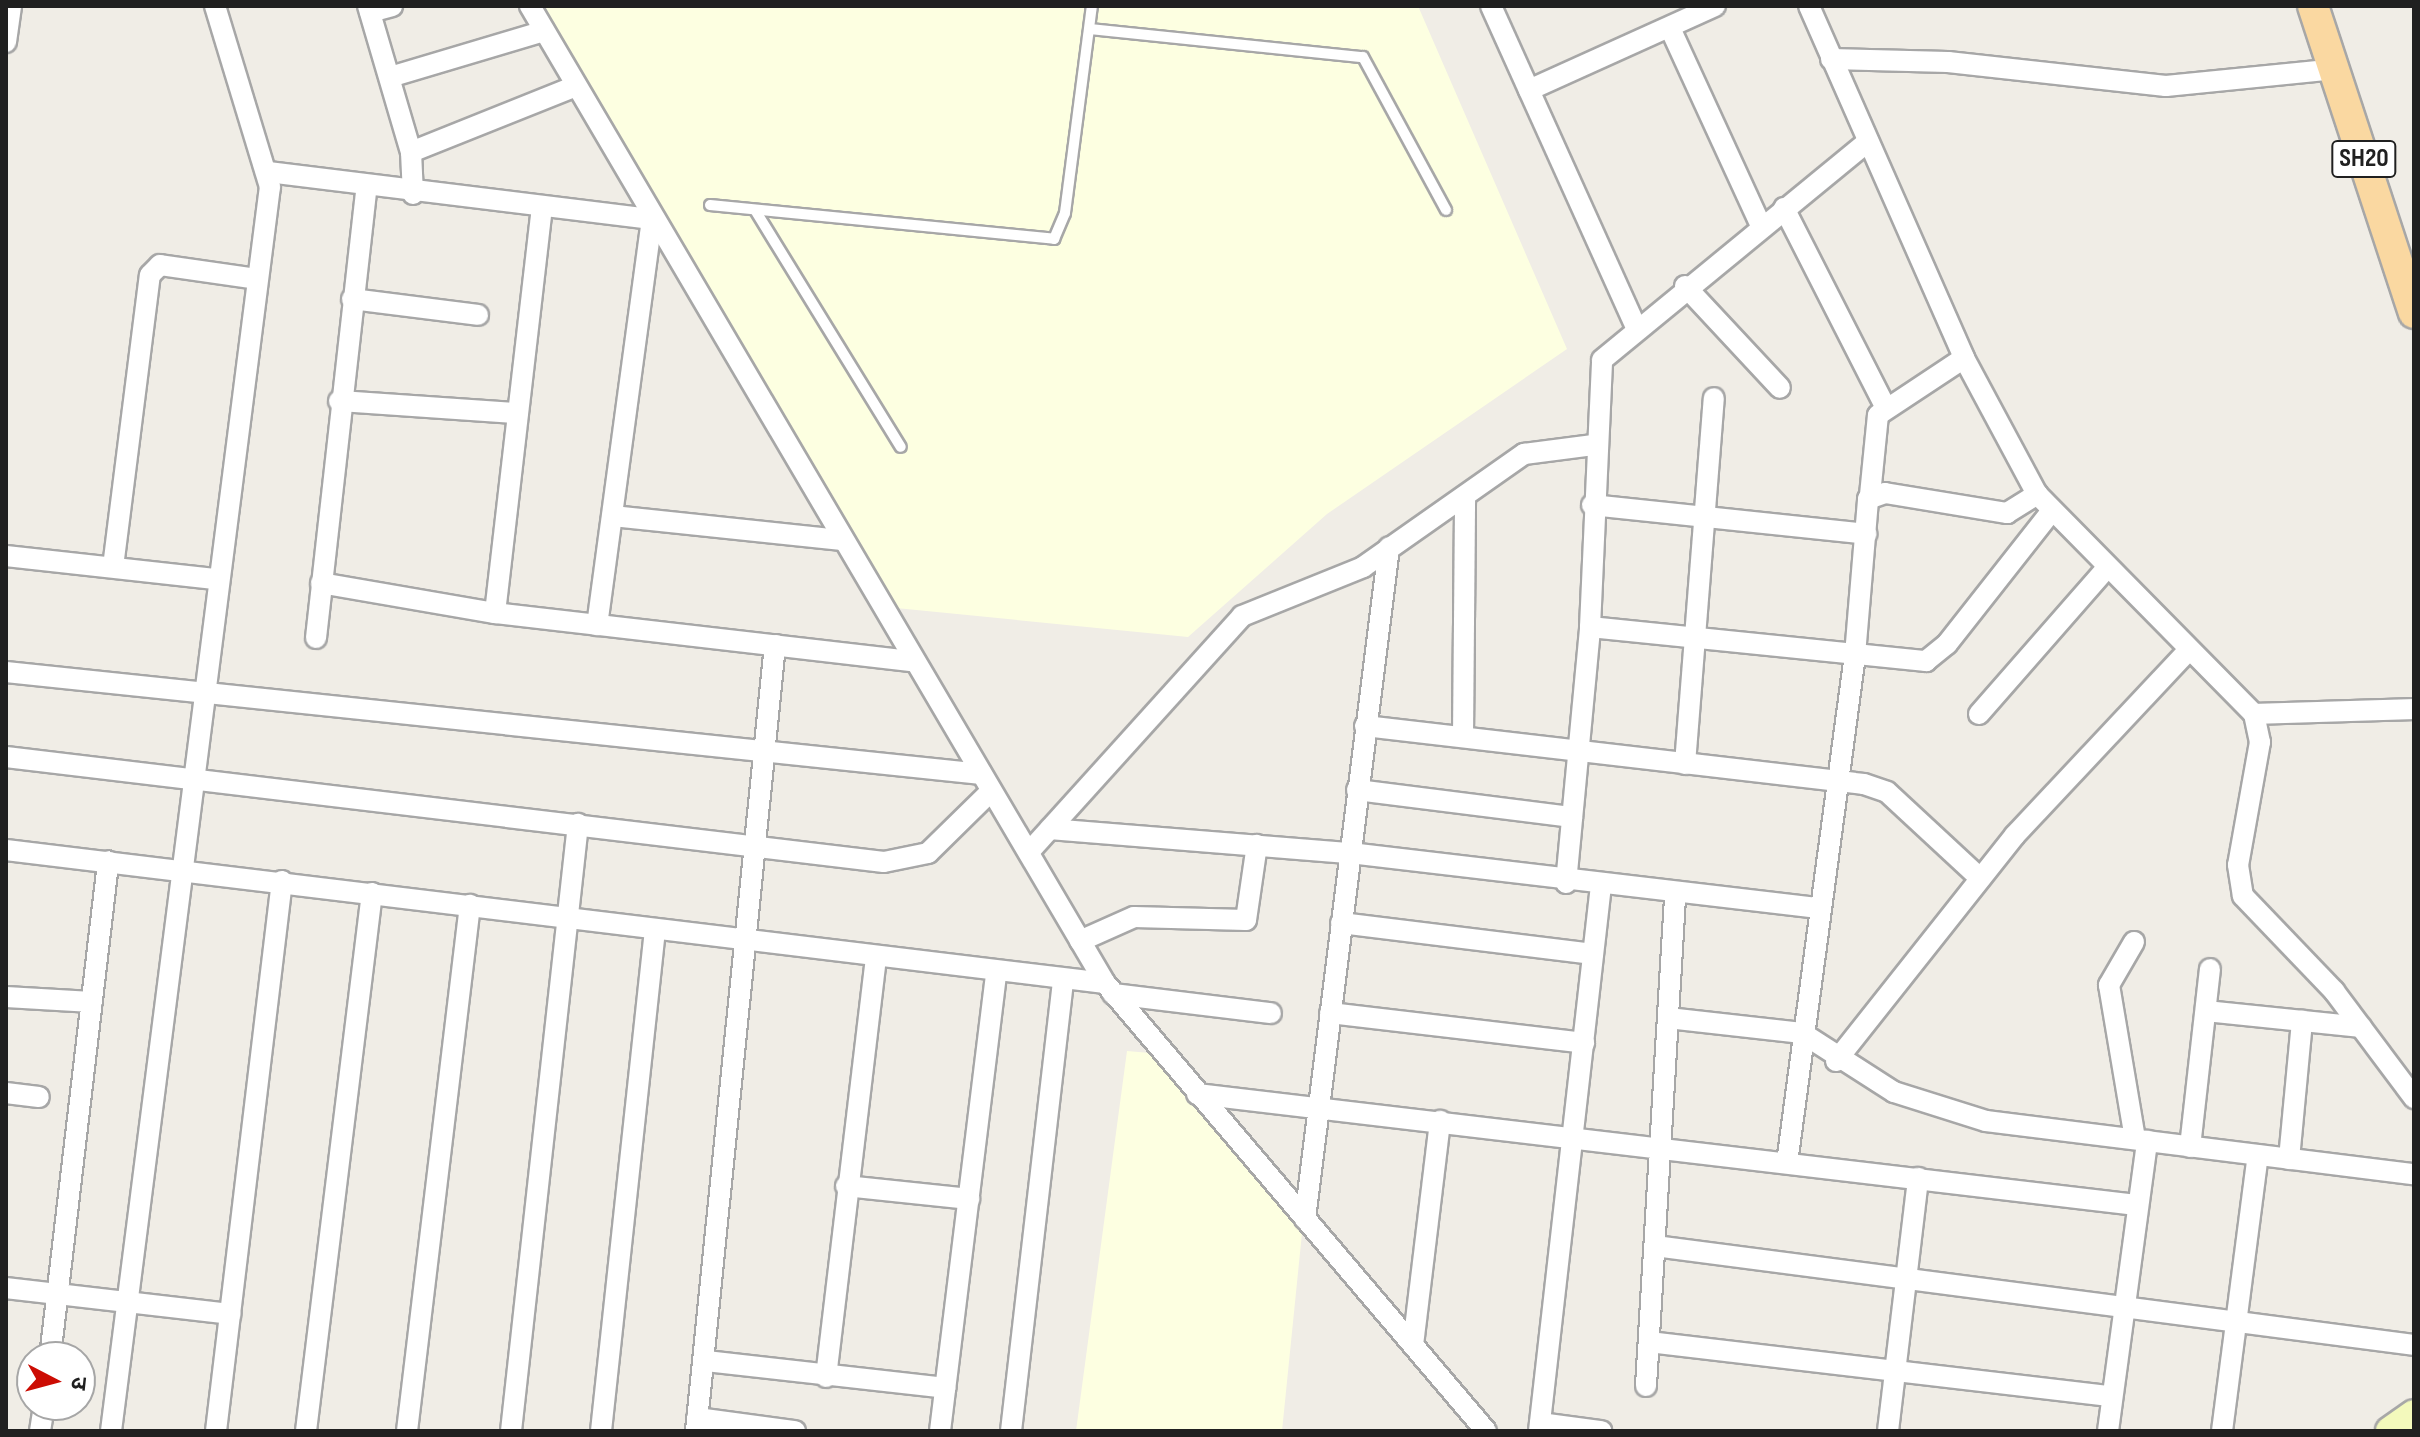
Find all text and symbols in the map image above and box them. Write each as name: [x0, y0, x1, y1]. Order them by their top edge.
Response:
road number: SH20: [2330, 137, 2398, 181]
north arrow: [16, 1341, 96, 1421]
text: उ: [64, 1376, 92, 1391]

